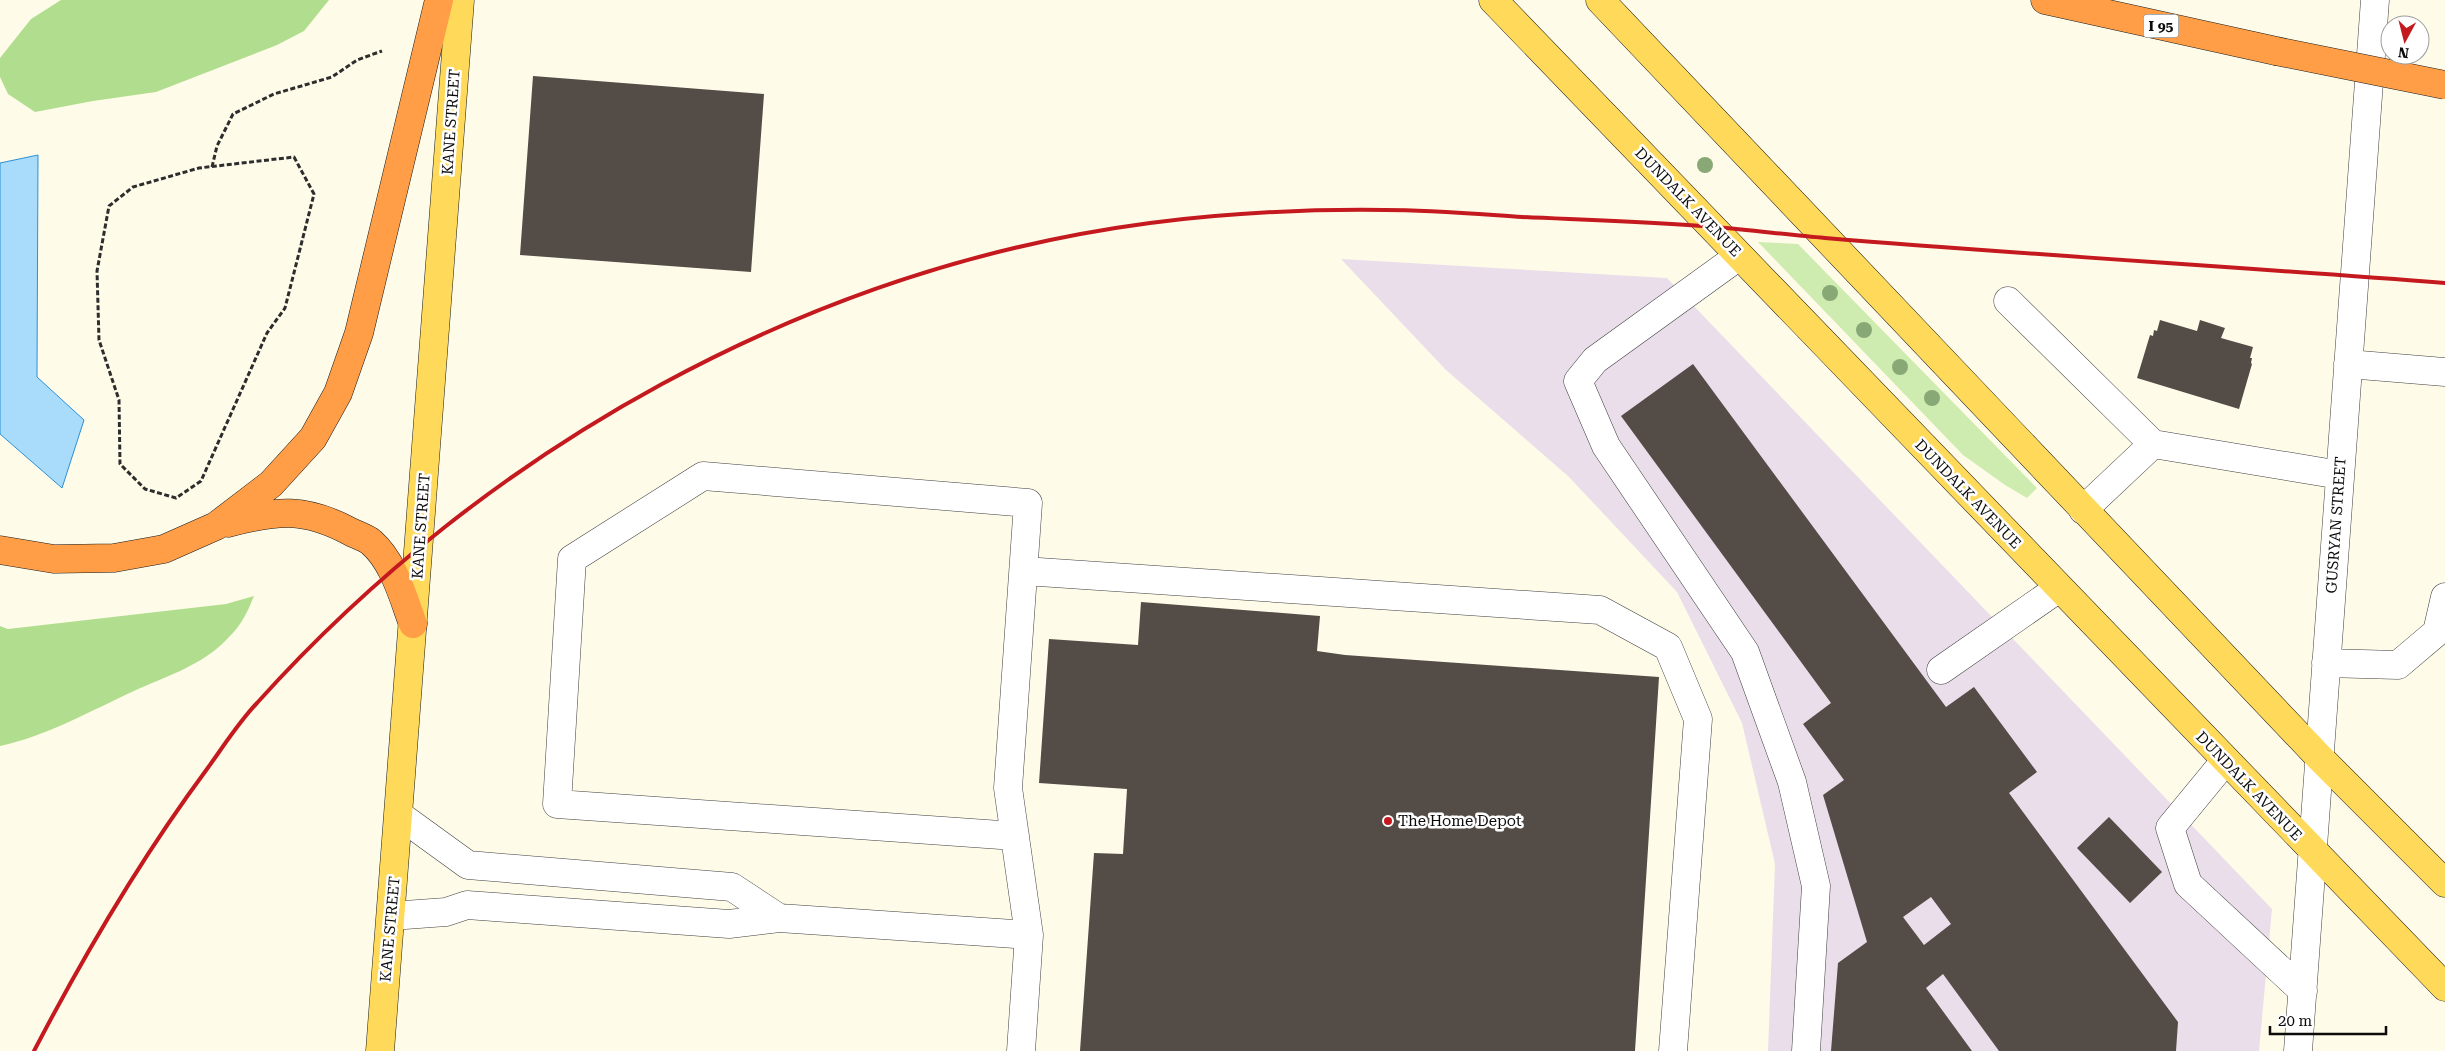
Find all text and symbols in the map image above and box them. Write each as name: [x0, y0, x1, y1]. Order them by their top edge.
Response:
road number: I 95: [2144, 15, 2178, 38]
north arrow: [2380, 15, 2430, 65]
text: N: [2397, 44, 2410, 62]
street label: KANE STREET: [438, 69, 464, 175]
street label: DUNDALK AVENUE: [1631, 144, 1745, 260]
street label: DUNDALK AVENUE: [1911, 436, 2025, 552]
street label: GUSRYAN STREET: [2322, 456, 2350, 594]
street label: KANE STREET: [408, 473, 434, 579]
street label: DUNDALK AVENUE: [2192, 728, 2306, 844]
place label: The Home Depot: [1398, 812, 1522, 830]
marker: The Home Depot: [1382, 815, 1394, 827]
street label: KANE STREET: [376, 876, 404, 982]
scale bar: [2270, 1004, 2386, 1036]
text: 20 m: [2278, 1012, 2313, 1030]

